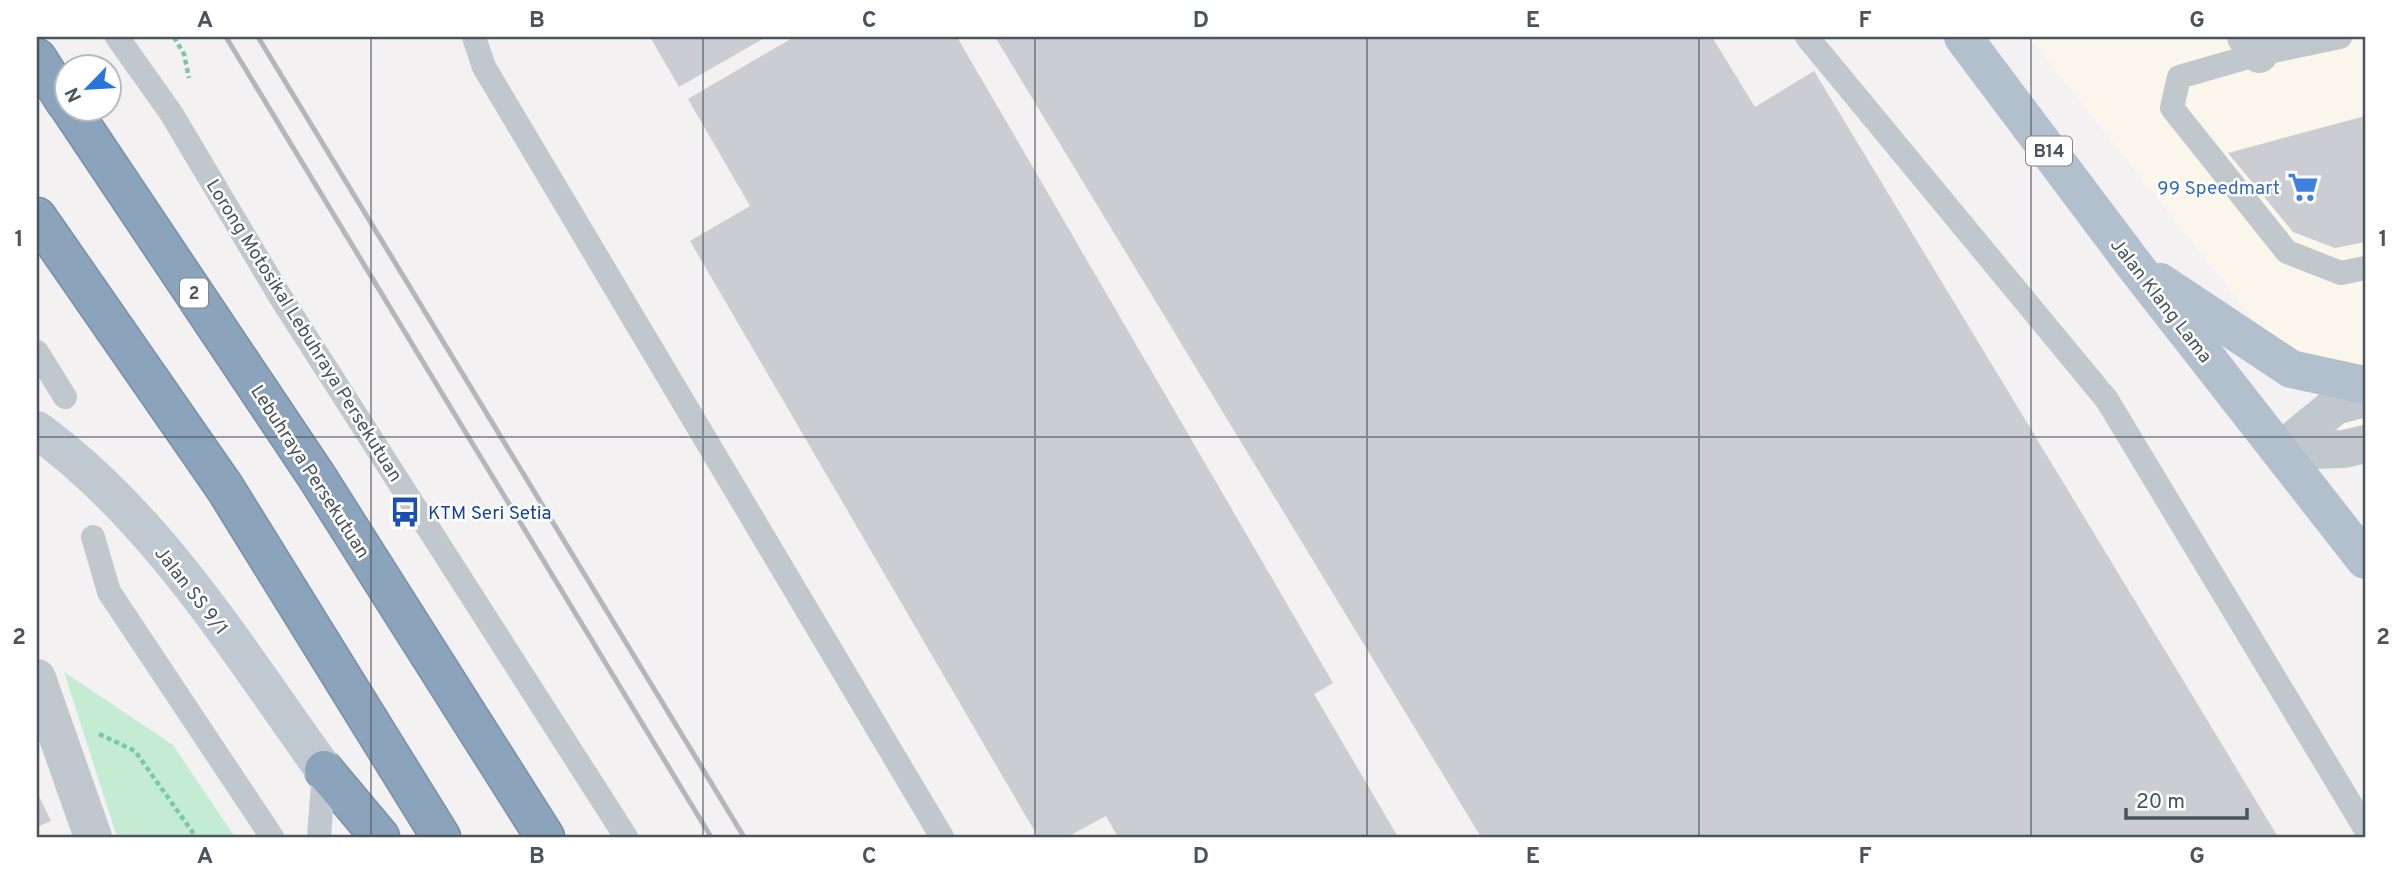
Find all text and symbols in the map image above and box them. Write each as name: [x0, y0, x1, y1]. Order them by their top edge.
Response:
text: A: [197, 7, 213, 36]
text: B: [529, 7, 545, 36]
text: C: [862, 7, 876, 36]
text: D: [1193, 7, 1209, 36]
text: E: [1526, 7, 1540, 36]
text: F: [1858, 7, 1872, 36]
text: G: [2189, 7, 2205, 36]
north arrow: [52, 52, 122, 122]
text: N: [61, 83, 88, 106]
road number: B14: [2026, 136, 2072, 166]
supermarket icon: 99 Speedmart: [2286, 170, 2320, 204]
street label: Lorong Motosikal Lebuhraya Persekutuan: [202, 175, 408, 485]
place label: 99 Speedmart: [2157, 177, 2280, 201]
text: 1: [14, 226, 24, 255]
text: 1: [2378, 226, 2388, 255]
street label: Jalan Klang Lama: [2104, 234, 2217, 368]
road number: 2: [180, 278, 208, 307]
street label: Lebuhraya Persekutuan: [246, 380, 376, 562]
bus stop icon: KTM Seri Setia: [388, 495, 422, 529]
place label: KTM Seri Setia: [428, 502, 551, 526]
street label: Jalan SS 9/1: [148, 542, 232, 640]
text: 2: [12, 624, 26, 653]
text: 2: [2376, 624, 2390, 653]
scale bar: [2126, 776, 2246, 820]
text: 20 m: [2136, 789, 2185, 816]
text: A: [197, 843, 213, 872]
text: B: [529, 843, 545, 872]
text: C: [862, 843, 876, 872]
text: D: [1193, 843, 1209, 872]
text: E: [1526, 843, 1540, 872]
text: F: [1858, 843, 1872, 872]
text: G: [2189, 843, 2205, 872]

